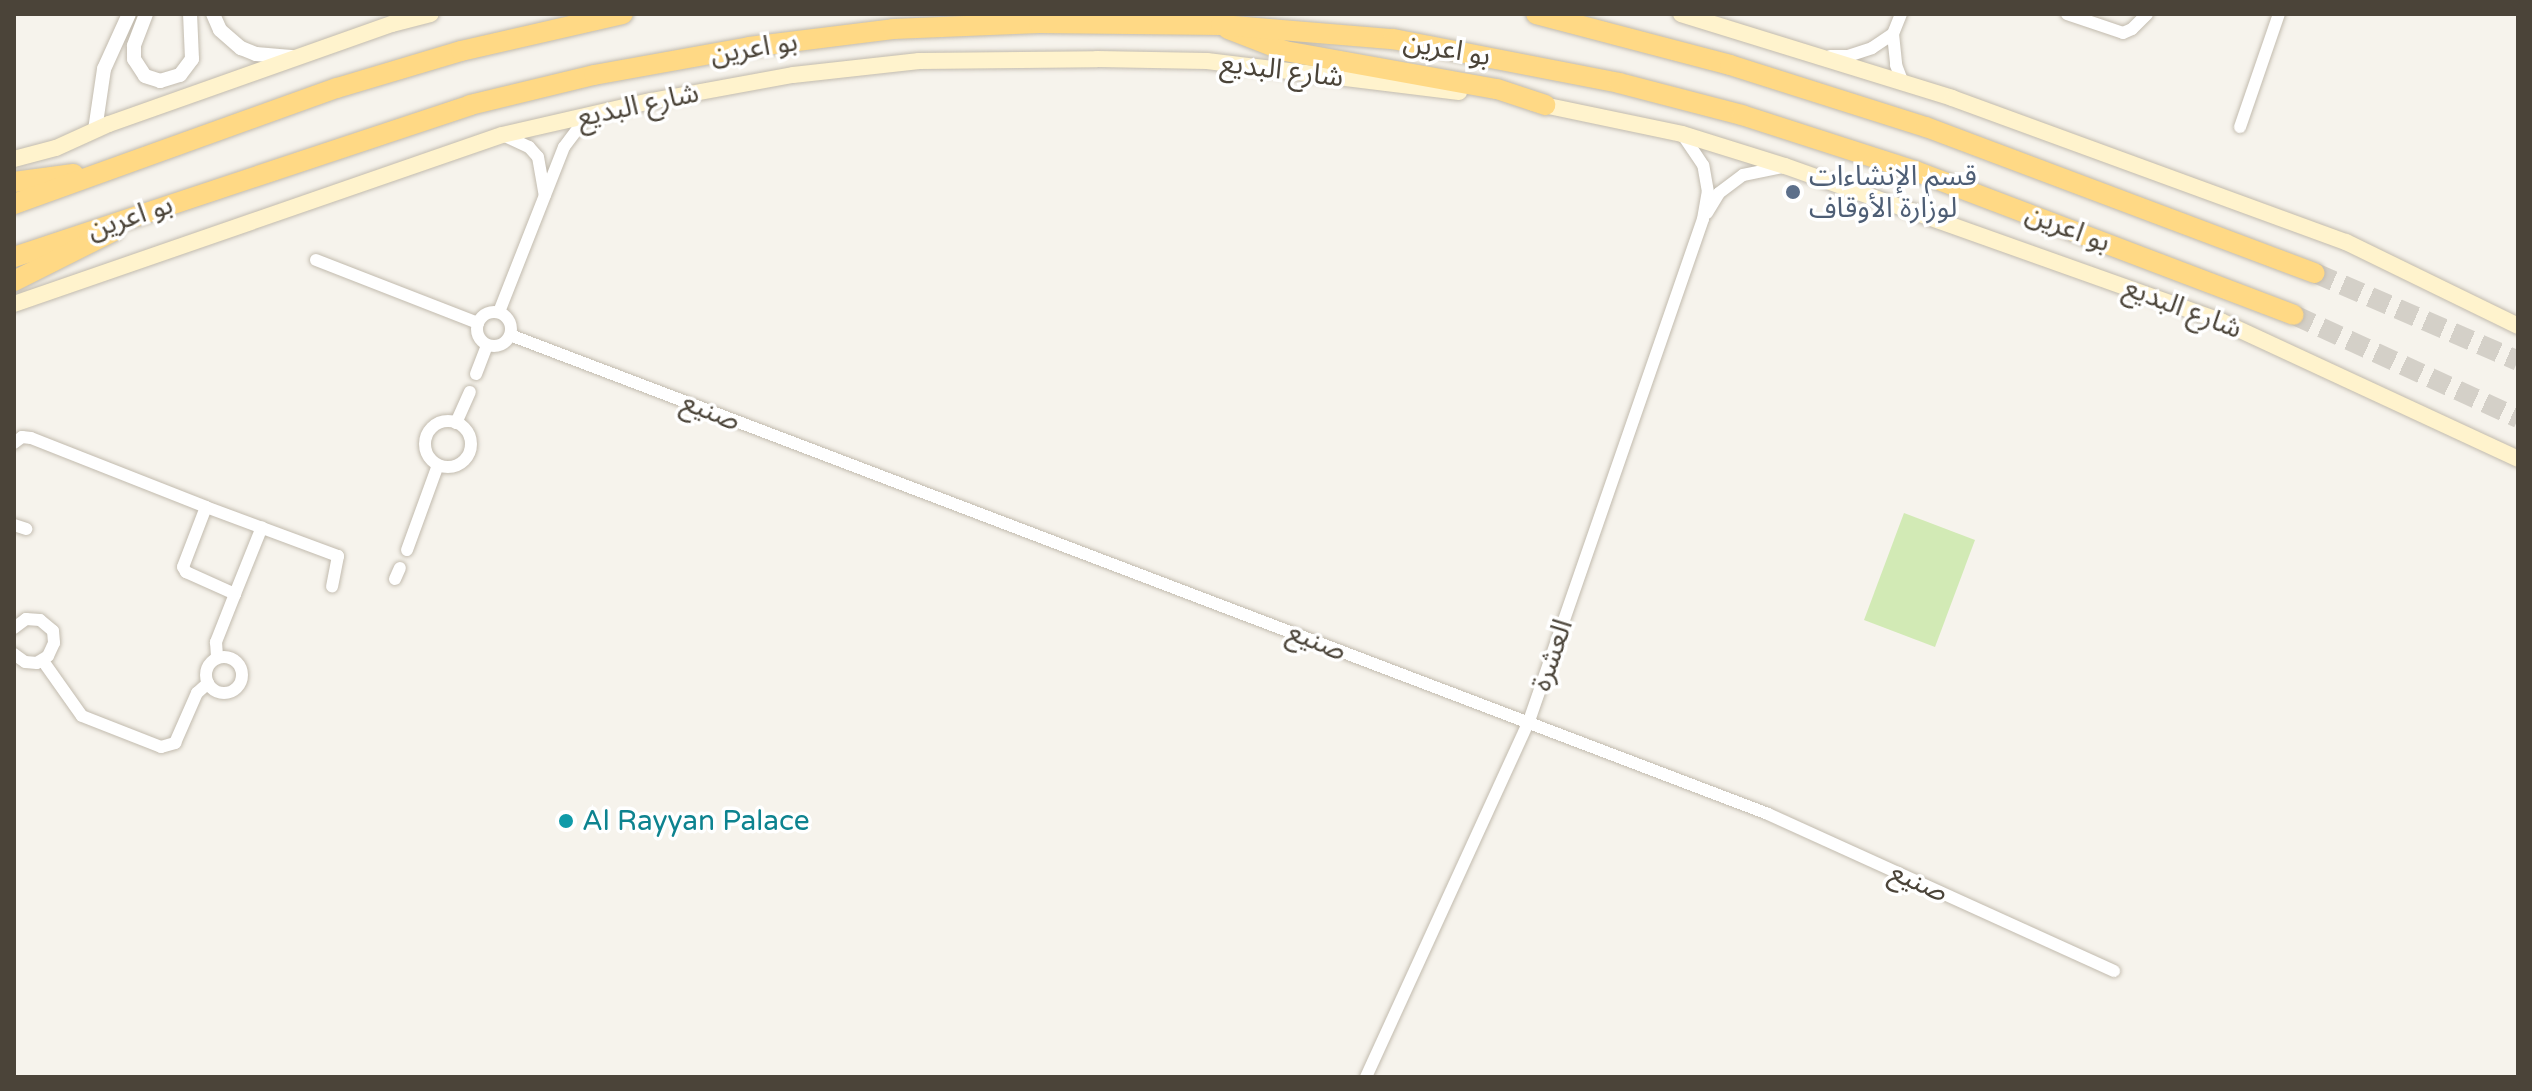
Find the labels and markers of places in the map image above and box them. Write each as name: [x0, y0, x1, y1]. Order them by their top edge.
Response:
place label: قسم الإنشاءات لوزارة الأوقاف: [1809, 159, 1977, 225]
marker: قسم الإنشاءات لوزارة الأوقاف: [1784, 183, 1802, 201]
place label: Al Rayyan Palace: [582, 804, 810, 838]
marker: Al Rayyan Palace: [557, 812, 575, 830]

